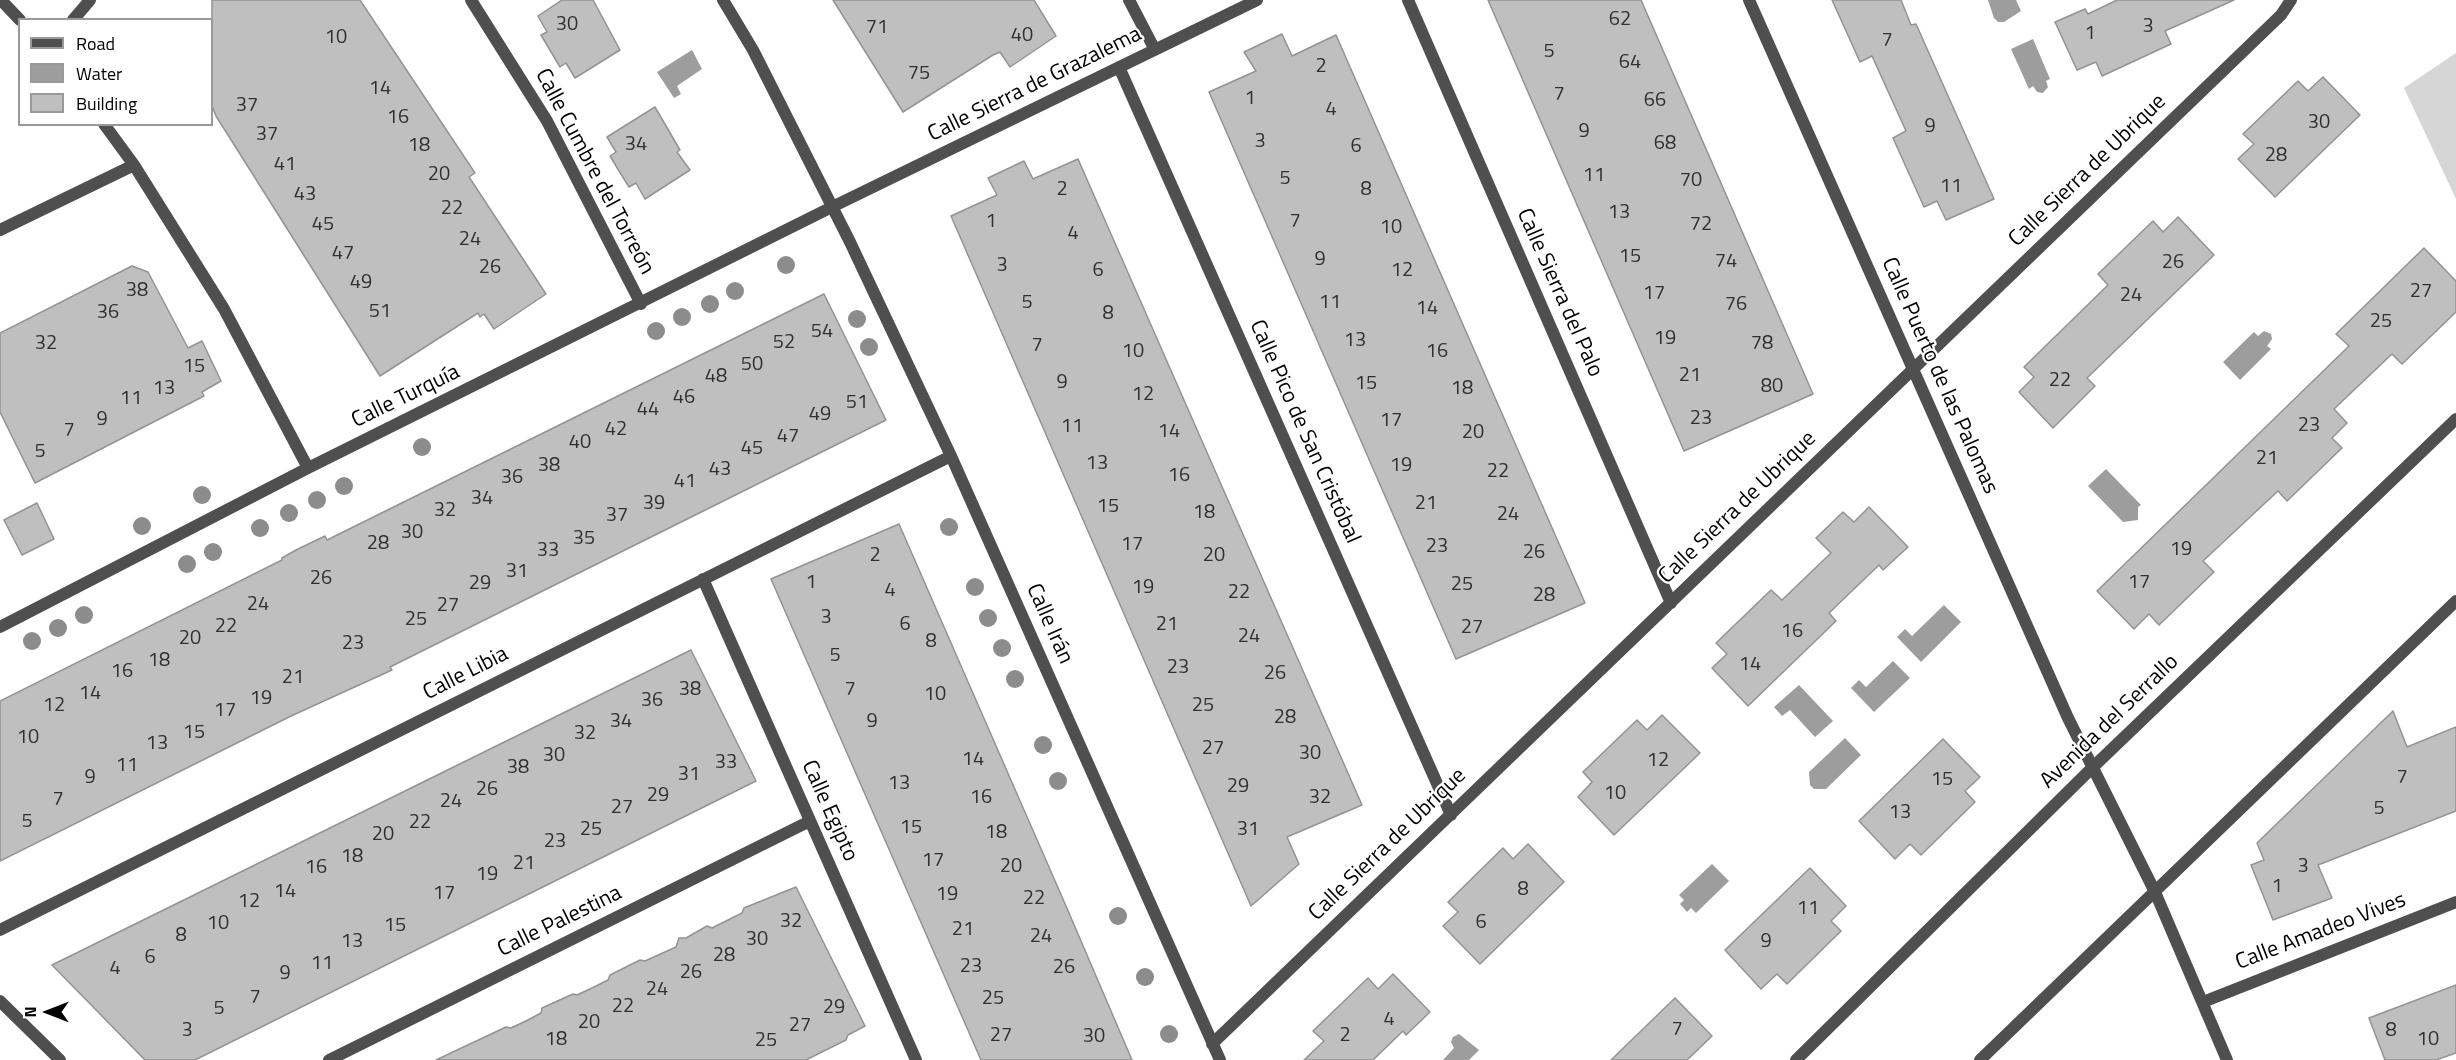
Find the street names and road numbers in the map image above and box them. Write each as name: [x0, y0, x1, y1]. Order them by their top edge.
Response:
street label: Calle Sierra de Grazalema: [924, 22, 1146, 148]
street label: Calle Cumbre del Torreón: [529, 65, 659, 279]
street label: Calle Sierra de Ubrique: [2004, 89, 2172, 253]
street label: Calle Sierra del Palo: [1510, 205, 1608, 381]
street label: Calle Puerto de las Palomas: [1875, 254, 2003, 498]
street label: Calle Pico de San Cristóbal: [1243, 316, 1365, 548]
street label: Calle Turquía: [348, 360, 464, 434]
street label: Calle Sierra de Ubrique: [1654, 426, 1822, 590]
street label: Calle Irán: [1020, 580, 1078, 668]
street label: Calle Libia: [419, 641, 513, 707]
street label: Avenida del Serrallo: [2035, 649, 2185, 795]
street label: Calle Egipto: [795, 756, 863, 866]
street label: Calle Sierra de Ubrique: [1304, 763, 1472, 927]
street label: Calle Palestina: [494, 881, 626, 963]
street label: Calle Amadeo Vives: [2232, 887, 2410, 977]

